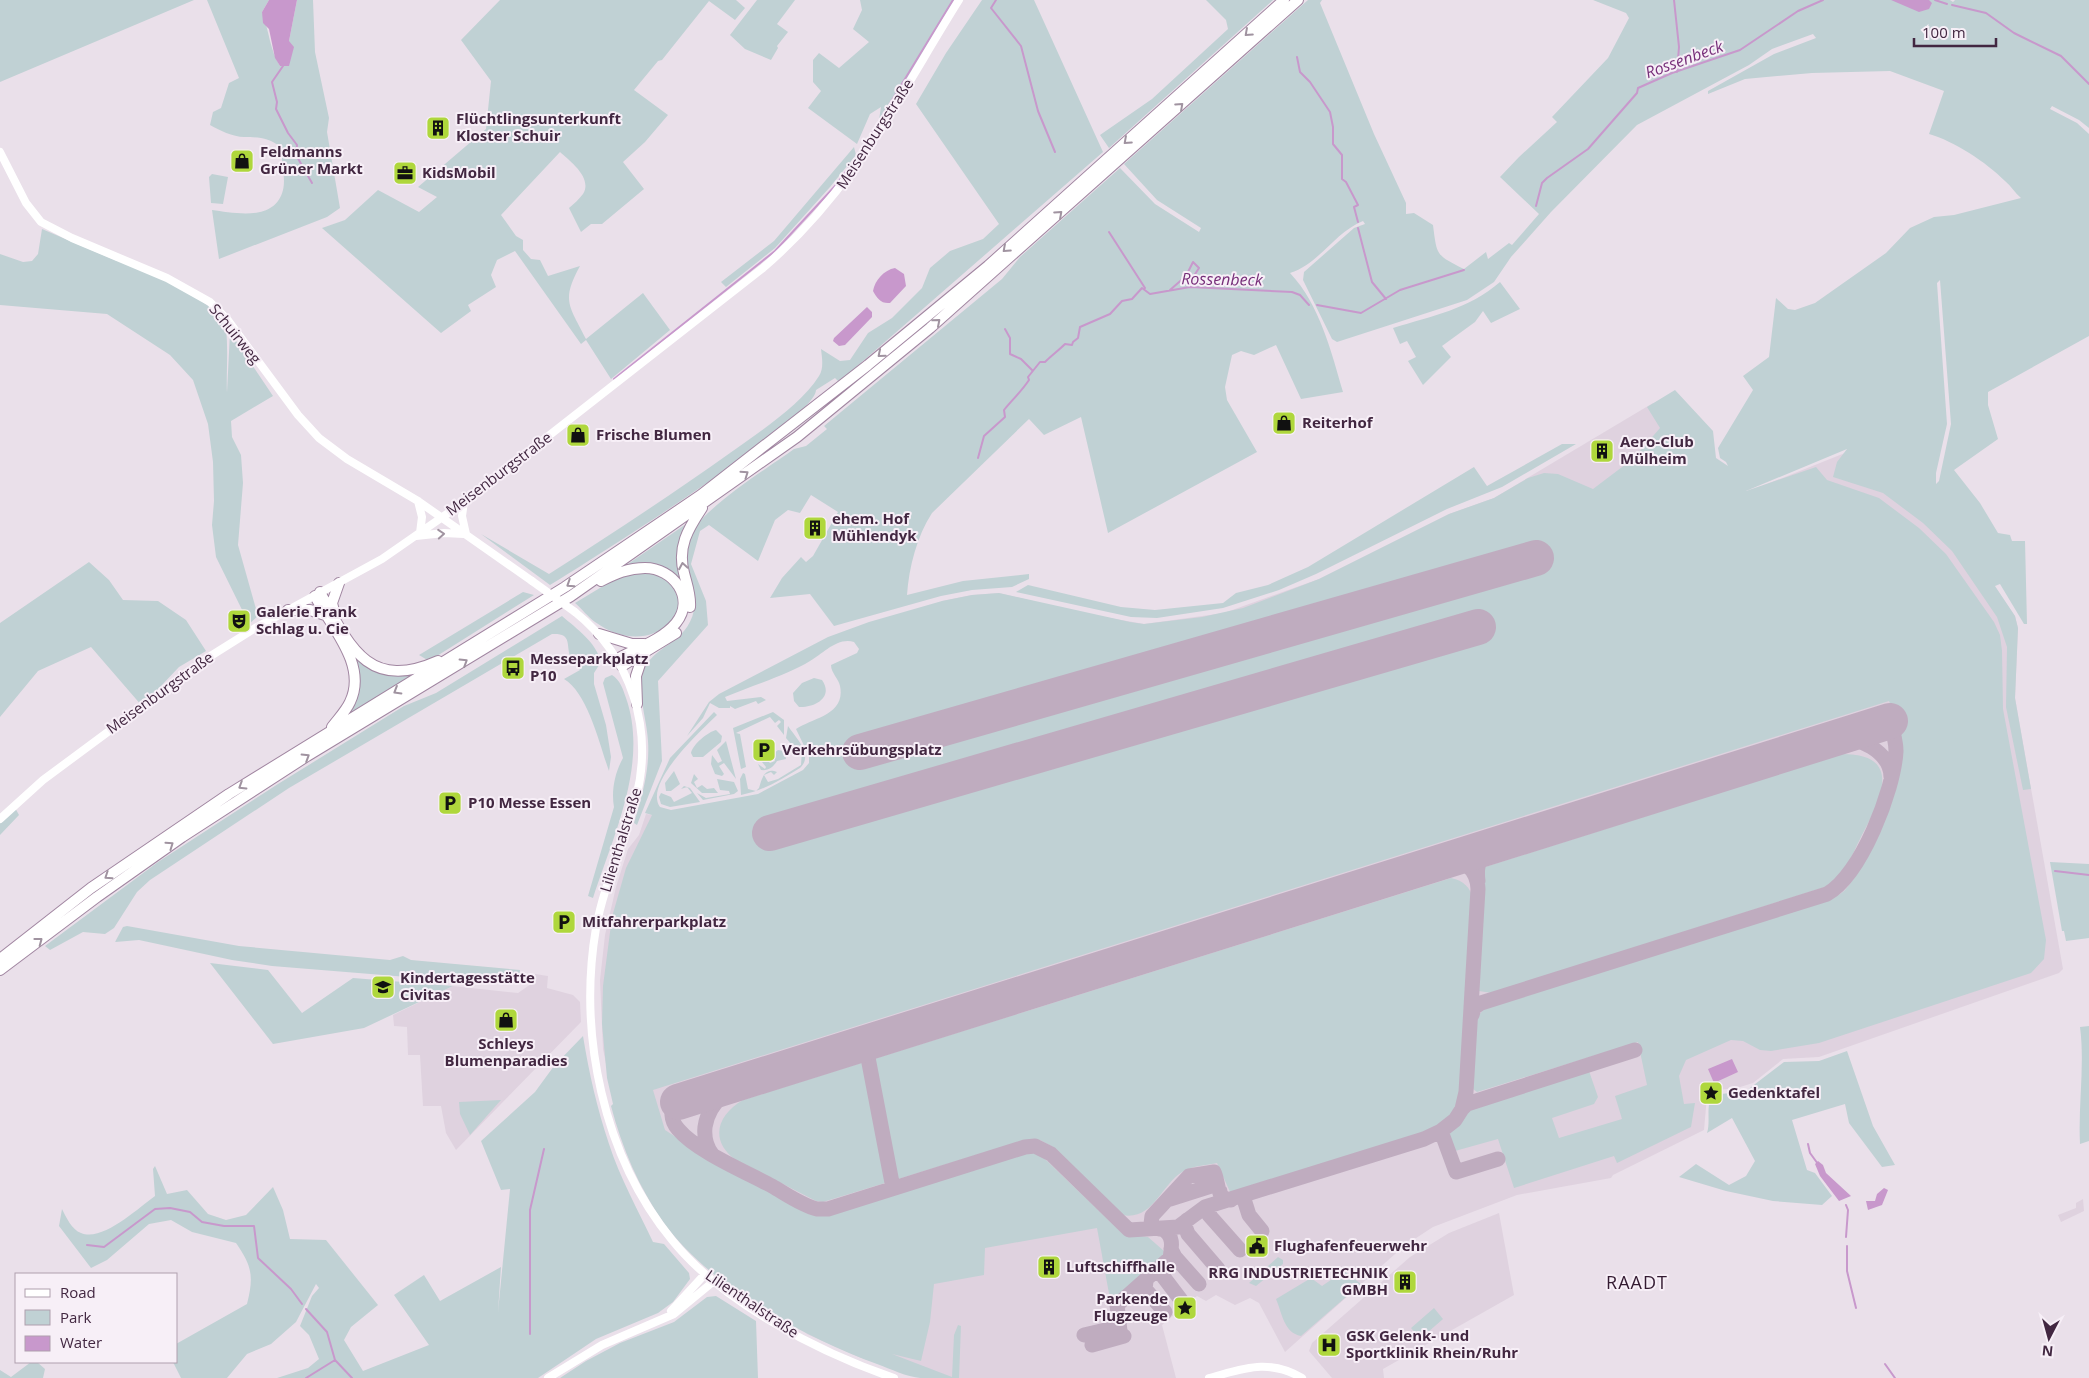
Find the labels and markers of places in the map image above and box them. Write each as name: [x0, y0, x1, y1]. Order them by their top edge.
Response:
place label: Flüchtlingsunterkunft Kloster Schuir: [456, 108, 621, 145]
building icon: Flüchtlingsunterkunft Kloster Schuir: [425, 115, 451, 141]
place label: Feldmanns Grüner Markt: [260, 141, 363, 178]
shop icon: Feldmanns Grüner Markt: [229, 148, 255, 174]
office icon: KidsMobil: [392, 160, 418, 186]
place label: KidsMobil: [422, 162, 496, 182]
shop icon: Reiterhof: [1271, 410, 1297, 436]
place label: Reiterhof: [1302, 412, 1374, 432]
shop icon: Frische Blumen: [565, 422, 591, 448]
place label: Frische Blumen: [596, 424, 711, 444]
place label: Aero-Club Mülheim: [1620, 431, 1694, 468]
building icon: Aero-Club Mülheim: [1589, 438, 1615, 464]
place label: ehem. Hof Mühlendyk: [832, 508, 917, 545]
building icon: ehem. Hof Mühlendyk: [802, 515, 828, 541]
place label: Galerie Frank Schlag u. Cie: [256, 601, 357, 638]
theatre icon: Galerie Frank Schlag u. Cie: [226, 608, 252, 634]
place label: Messeparkplatz P10: [530, 648, 648, 685]
bus stop icon: Messeparkplatz P10: [500, 655, 526, 681]
parking icon: Verkehrsübungsplatz: [751, 737, 777, 763]
place label: Verkehrsübungsplatz: [782, 739, 942, 759]
parking icon: P10 Messe Essen: [437, 790, 463, 816]
place label: P10 Messe Essen: [468, 792, 591, 812]
parking icon: Mitfahrerparkplatz: [551, 909, 577, 935]
place label: Mitfahrerparkplatz: [582, 911, 726, 931]
place label: Kindertagesstätte Civitas: [400, 967, 535, 1004]
school or university icon: Kindertagesstätte Civitas: [370, 974, 396, 1000]
shop icon: Schleys Blumenparadies: [493, 1007, 519, 1033]
place label: Schleys Blumenparadies: [445, 1033, 567, 1070]
place icon: Gedenktafel: [1698, 1080, 1724, 1106]
place label: Gedenktafel: [1728, 1082, 1820, 1102]
public building icon: Flughafenfeuerwehr: [1244, 1233, 1270, 1259]
place label: Flughafenfeuerwehr: [1274, 1235, 1427, 1255]
building icon: Luftschiffhalle: [1036, 1254, 1062, 1280]
place label: Luftschiffhalle: [1066, 1256, 1175, 1276]
place label: RRG INDUSTRIETECHNIK GMBH: [1208, 1262, 1388, 1299]
building icon: RRG INDUSTRIETECHNIK GMBH: [1392, 1269, 1418, 1295]
place label: Parkende Flugzeuge: [1093, 1288, 1168, 1325]
place icon: Parkende Flugzeuge: [1172, 1295, 1198, 1321]
place label: GSK Gelenk- und Sportklinik Rhein/Ruhr: [1346, 1325, 1518, 1362]
hospital icon: GSK Gelenk- und Sportklinik Rhein/Ruhr: [1316, 1332, 1342, 1358]

